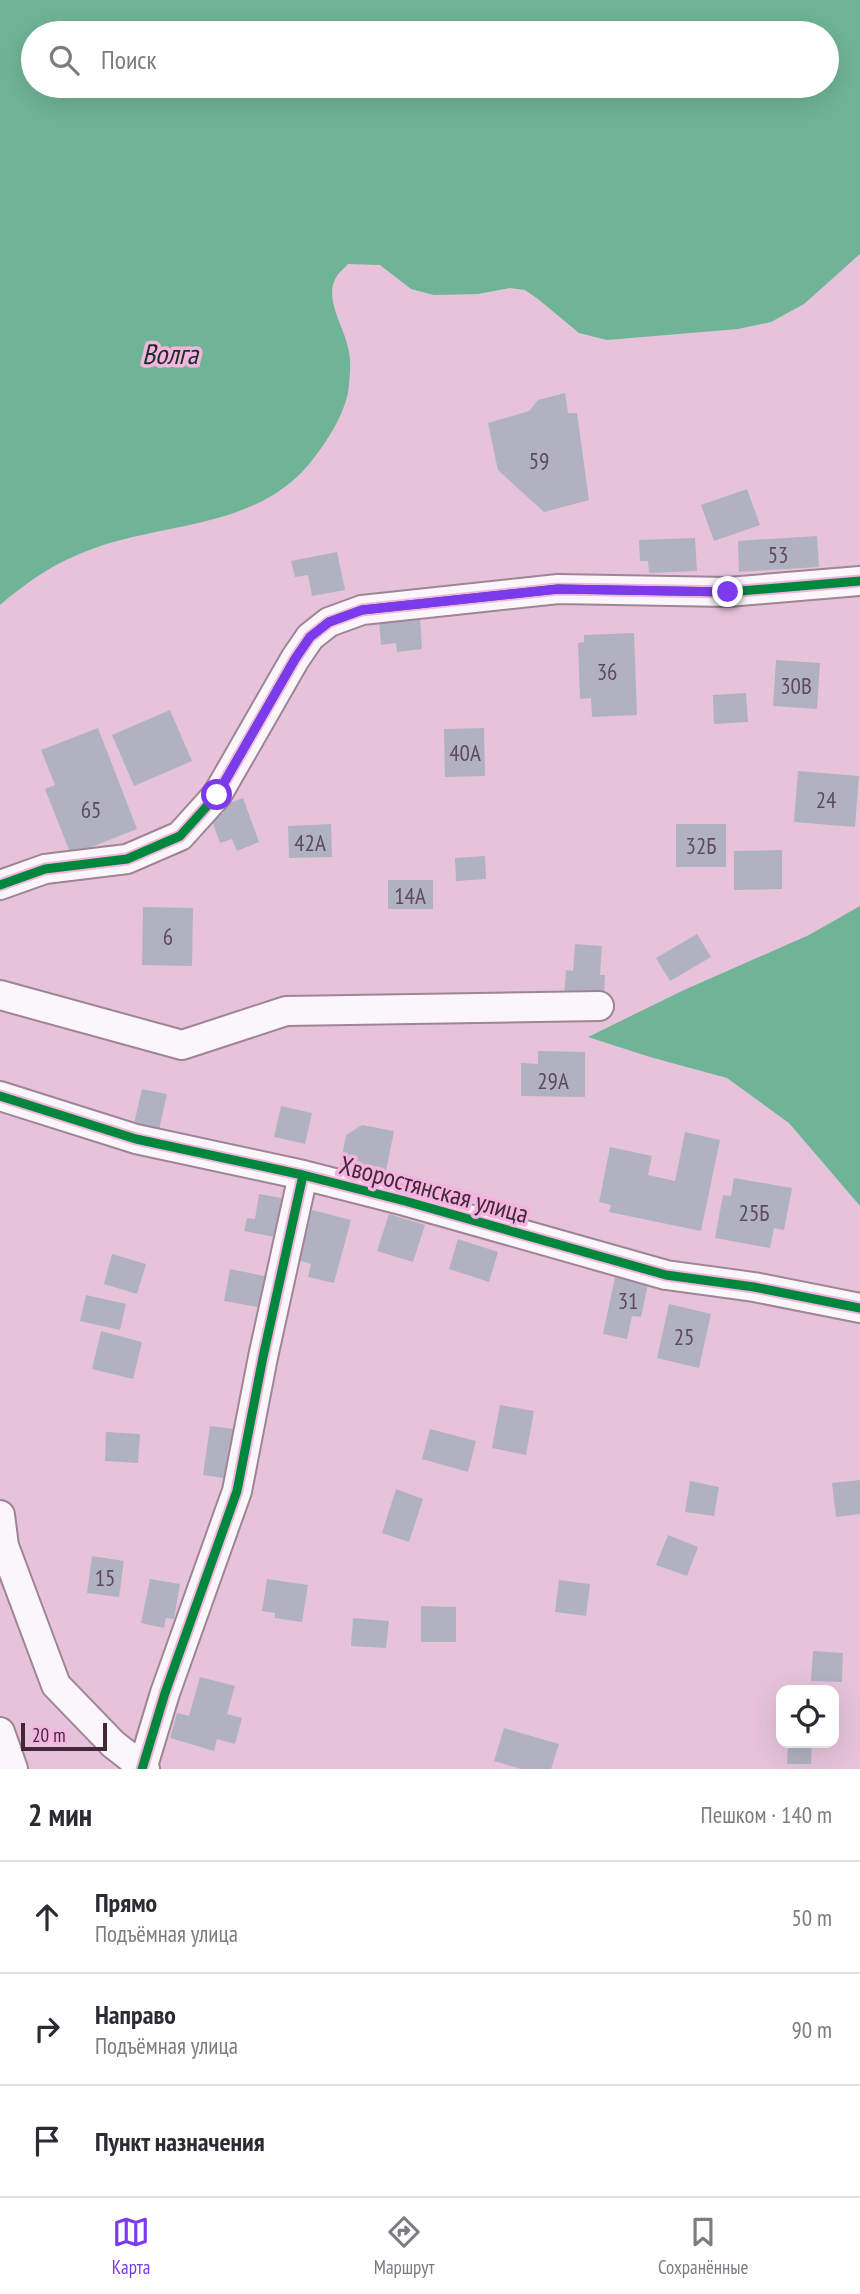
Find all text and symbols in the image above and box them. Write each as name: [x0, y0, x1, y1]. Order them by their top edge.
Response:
search box: [21, 21, 839, 98]
icon: search: [45, 41, 83, 79]
text: Поиск: [101, 43, 157, 76]
water label: Волга: [142, 335, 200, 372]
house number: 59: [529, 446, 549, 475]
house number: 53: [768, 540, 788, 569]
route end: [712, 576, 743, 607]
house number: 36: [597, 657, 617, 686]
house number: 30В: [780, 671, 812, 700]
house number: 40А: [449, 738, 481, 767]
route start: [201, 779, 232, 810]
house number: 24: [816, 785, 836, 814]
house number: 65: [81, 795, 101, 824]
house number: 42А: [294, 828, 326, 857]
house number: 32Б: [686, 831, 716, 860]
house number: 14А: [394, 881, 426, 910]
house number: 6: [163, 922, 173, 951]
house number: 29А: [537, 1066, 569, 1095]
street label: Хворостянская улица: [336, 1148, 532, 1230]
house number: 25Б: [739, 1198, 769, 1227]
house number: 31: [618, 1286, 638, 1315]
house number: 25: [674, 1322, 694, 1351]
house number: 15: [95, 1563, 115, 1592]
map controls: [776, 1685, 839, 1748]
button: locate: [776, 1685, 839, 1748]
scale bar: [21, 1720, 107, 1752]
text: 20 m: [32, 1723, 66, 1747]
text: 2 мин: [28, 1795, 92, 1834]
text: Пешком · 140 m: [701, 1800, 832, 1829]
text: Прямо: [95, 1886, 157, 1919]
icon: ahead: [28, 1898, 66, 1936]
text: 50 m: [791, 1903, 832, 1932]
text: Подъёмная улица: [95, 1919, 238, 1948]
text: Направо: [95, 1998, 176, 2031]
icon: right: [28, 2010, 66, 2048]
text: 90 m: [791, 2015, 832, 2044]
text: Подъёмная улица: [95, 2031, 238, 2060]
icon: arrive: [28, 2122, 66, 2160]
text: Пункт назначения: [95, 2125, 265, 2158]
tab: Карта: [112, 2213, 150, 2279]
tab: Маршрут: [374, 2213, 434, 2279]
tab: Сохранённые: [658, 2213, 748, 2279]

